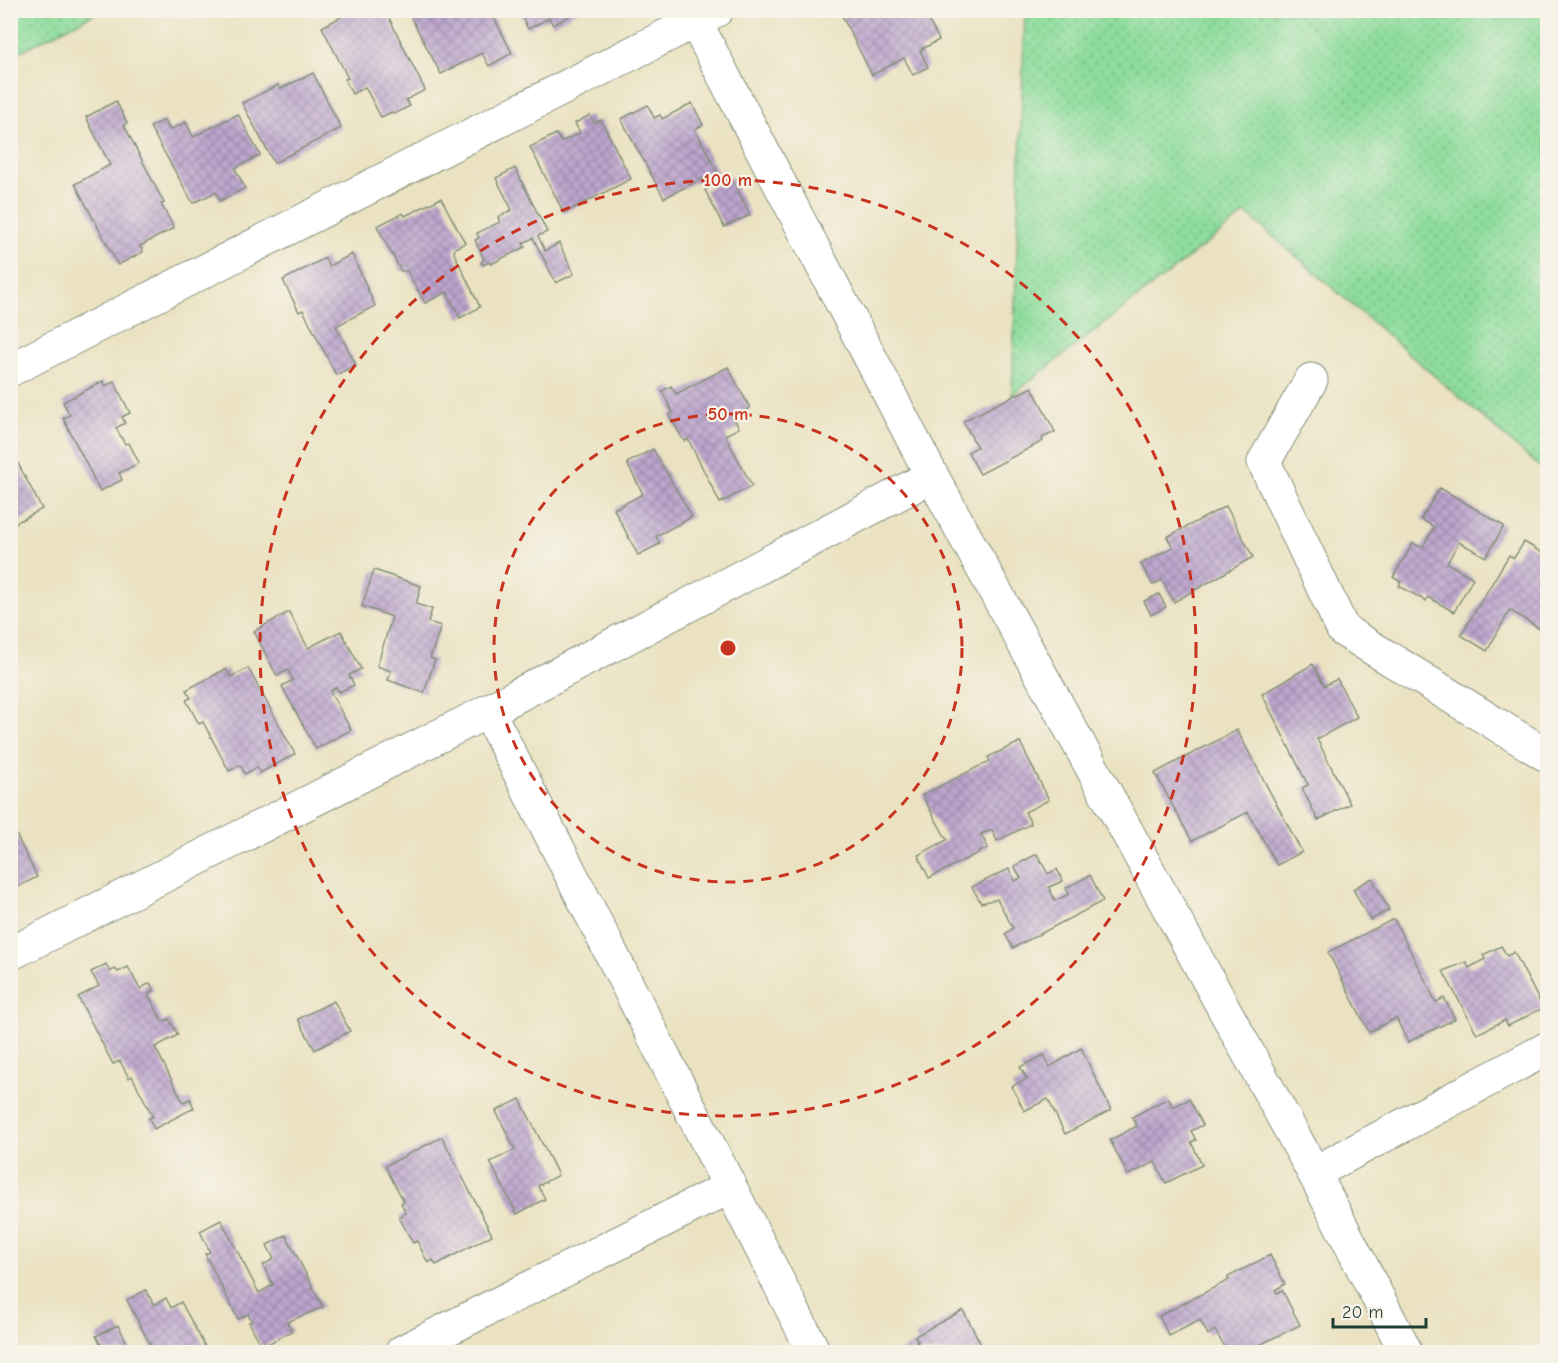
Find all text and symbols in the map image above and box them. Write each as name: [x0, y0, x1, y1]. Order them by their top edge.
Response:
text: 100 m: [704, 170, 752, 191]
text: 50 m: [708, 404, 748, 425]
centre of rings: [718, 638, 738, 658]
scale bar: [1333, 1291, 1426, 1329]
text: 20 m: [1342, 1302, 1383, 1323]

